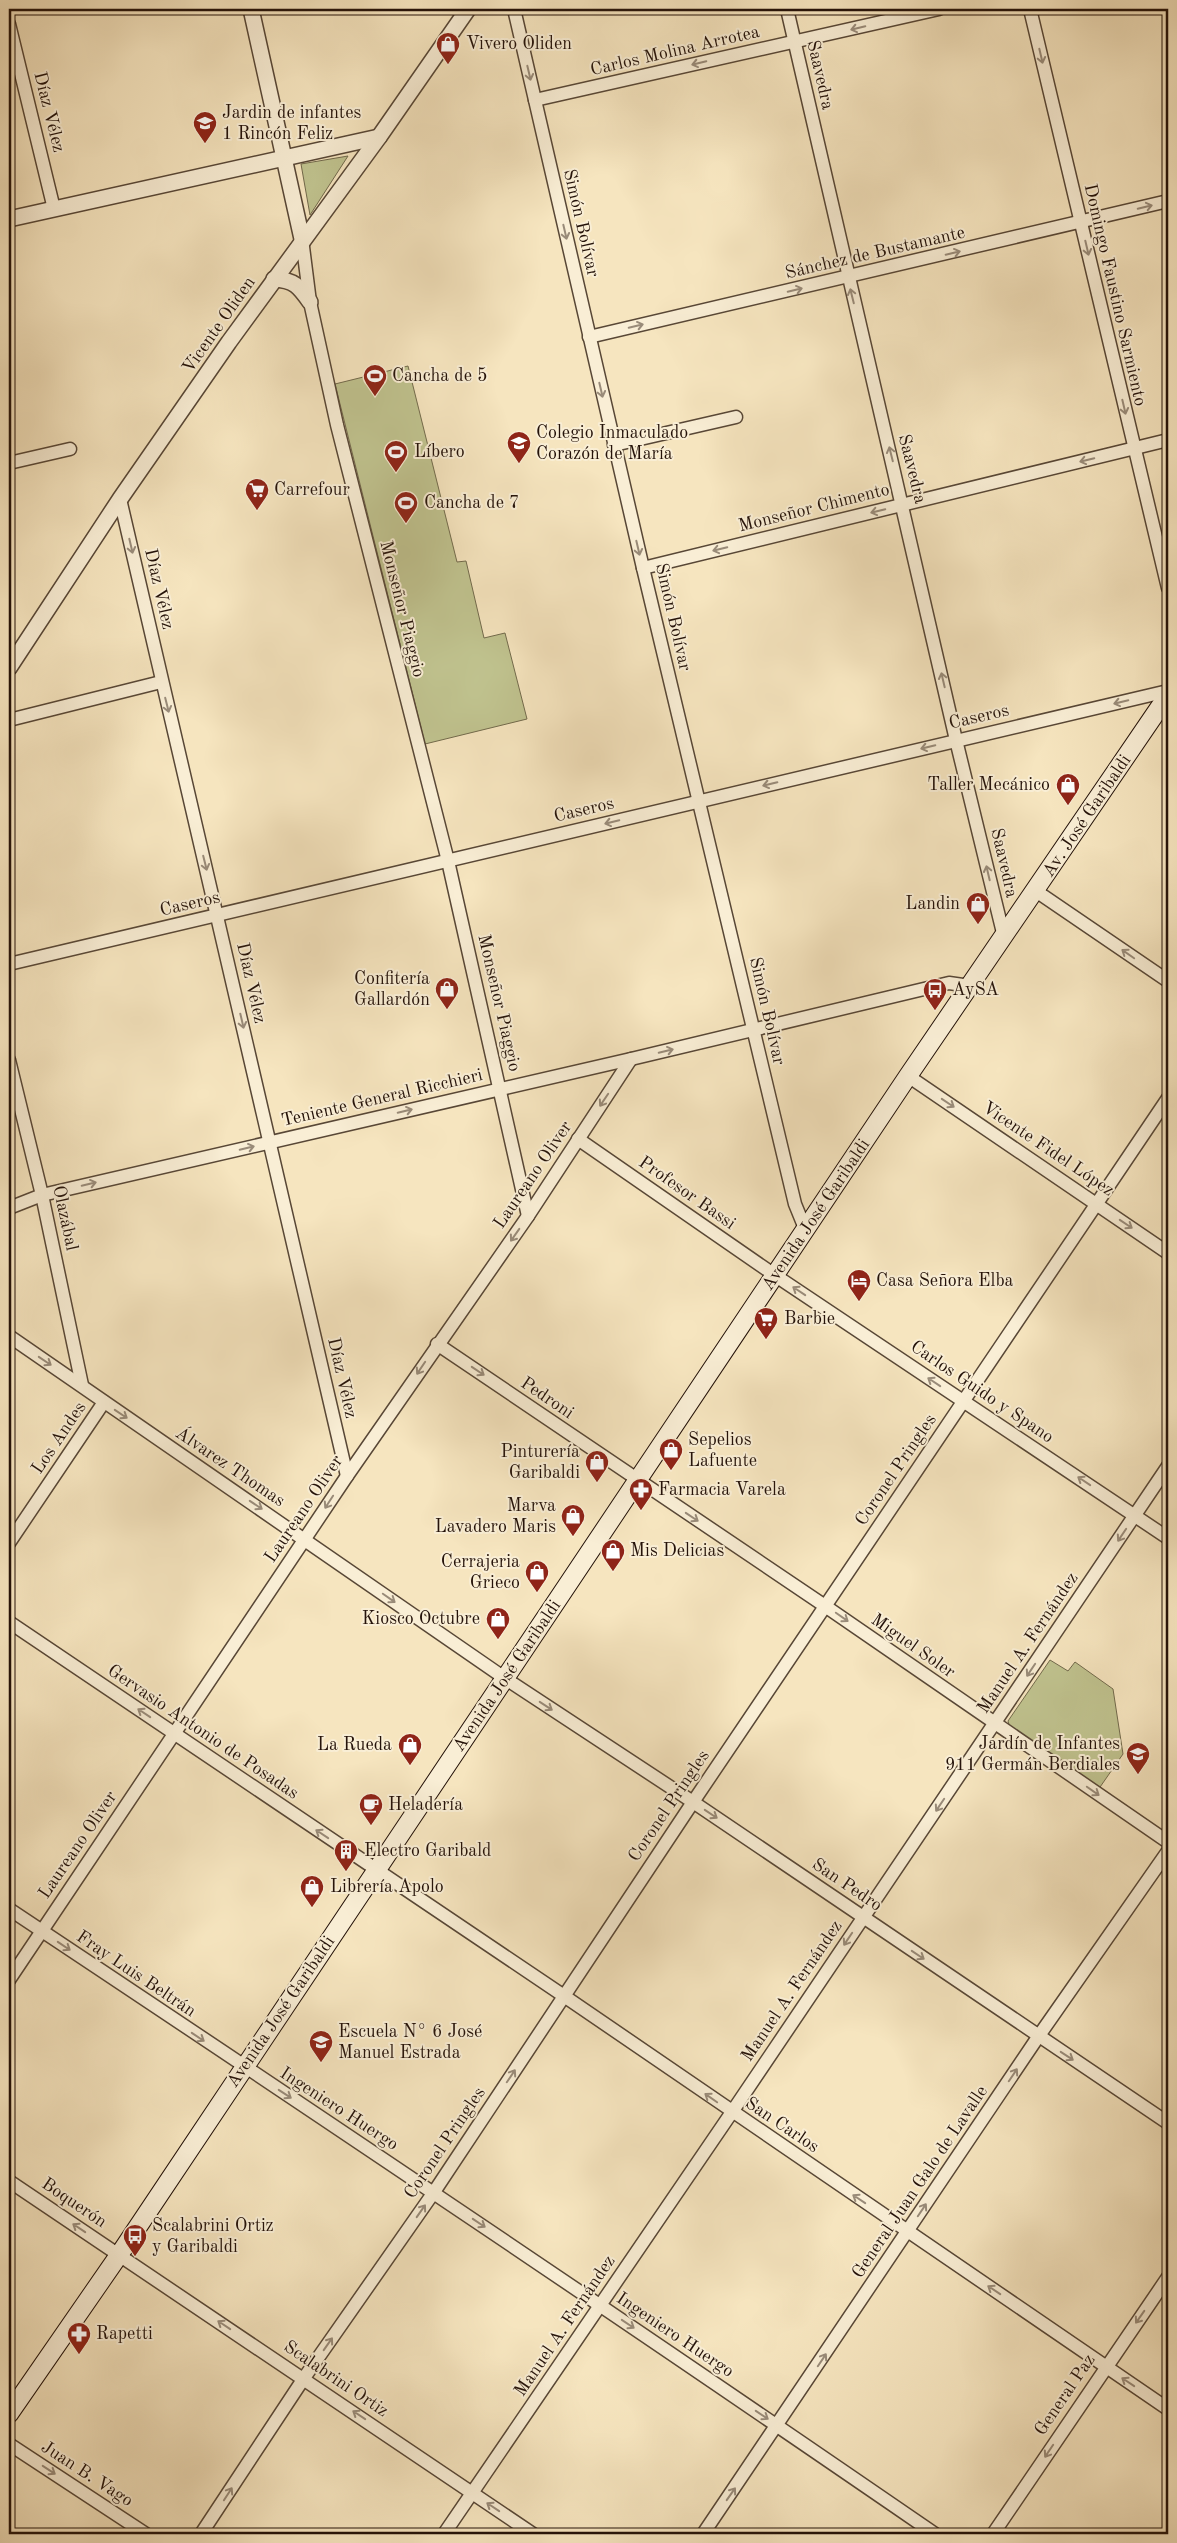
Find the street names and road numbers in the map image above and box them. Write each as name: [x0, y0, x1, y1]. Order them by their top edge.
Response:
street label: Carlos Molina Arrotea: [589, 23, 762, 79]
street label: Saavedra: [803, 38, 837, 112]
street label: Díaz Vélez: [30, 70, 68, 154]
street label: Simón Bolívar: [560, 167, 602, 279]
street label: Domingo Faustino Sarmiento: [1081, 182, 1149, 408]
street label: Sánchez de Bustamante: [783, 224, 967, 282]
street label: Vicente Oliden: [179, 273, 259, 377]
street label: Saavedra: [895, 432, 929, 506]
street label: Monseñor Chimento: [737, 480, 892, 535]
street label: Monseñor Piaggio: [376, 539, 428, 679]
street label: Díaz Vélez: [141, 547, 177, 631]
street label: Simón Bolívar: [652, 561, 694, 673]
street label: Caseros: [947, 701, 1011, 733]
street label: Av. José Garibaldi: [1039, 751, 1135, 880]
street label: Caseros: [552, 794, 616, 826]
street label: Saavedra: [987, 826, 1021, 900]
street label: Caseros: [158, 888, 222, 920]
street label: Monseñor Piaggio: [474, 933, 524, 1073]
street label: Díaz Vélez: [233, 941, 269, 1025]
street label: Simón Bolívar: [746, 955, 788, 1067]
street label: Teniente General Ricchieri: [280, 1066, 485, 1130]
street label: Vicente Fidel López: [979, 1098, 1117, 1200]
street label: Laureano Oliver: [490, 1117, 576, 1232]
street label: Avenida José Garibaldi: [759, 1136, 873, 1294]
street label: Profesor Bassi: [635, 1153, 739, 1233]
street label: Olazábal: [49, 1184, 81, 1252]
street label: Díaz Vélez: [324, 1336, 360, 1420]
street label: Carlos Guido y Spano: [907, 1337, 1057, 1447]
street label: Pedroni: [517, 1374, 577, 1422]
street label: Los Andes: [28, 1398, 90, 1477]
street label: Coronel Pringles: [852, 1411, 940, 1529]
street label: Álvarez Thomas: [172, 1421, 290, 1510]
street label: Laureano Oliver: [261, 1451, 347, 1566]
street label: Manuel A. Fernández: [974, 1569, 1082, 1717]
street label: Avenida José Garibaldi: [450, 1597, 564, 1755]
street label: Miguel Soler: [868, 1610, 959, 1682]
street label: Gervasio Antonio de Posadas: [104, 1661, 302, 1803]
street label: Coronel Pringles: [625, 1747, 713, 1865]
street label: Laureano Oliver: [35, 1787, 121, 1902]
street label: San Pedro: [809, 1855, 885, 1915]
street label: Manuel A. Fernández: [738, 1917, 846, 2065]
street label: Fray Luis Beltrán: [73, 1927, 199, 2021]
street label: Avenida José Garibaldi: [224, 1933, 338, 2091]
street label: Ingeniero Huergo: [277, 2064, 401, 2154]
street label: General Juan Galo de Lavalle: [849, 2082, 991, 2282]
street label: Coronel Pringles: [401, 2084, 489, 2202]
street label: San Carlos: [742, 2094, 822, 2156]
street label: Boquerón: [38, 2175, 110, 2231]
street label: Manuel A. Fernández: [511, 2252, 619, 2400]
street label: Ingeniero Huergo: [613, 2289, 737, 2381]
street label: Scalabrini Ortiz: [280, 2337, 392, 2421]
street label: General Paz: [1031, 2351, 1099, 2439]
street label: Juan B. Vago: [38, 2438, 136, 2510]

